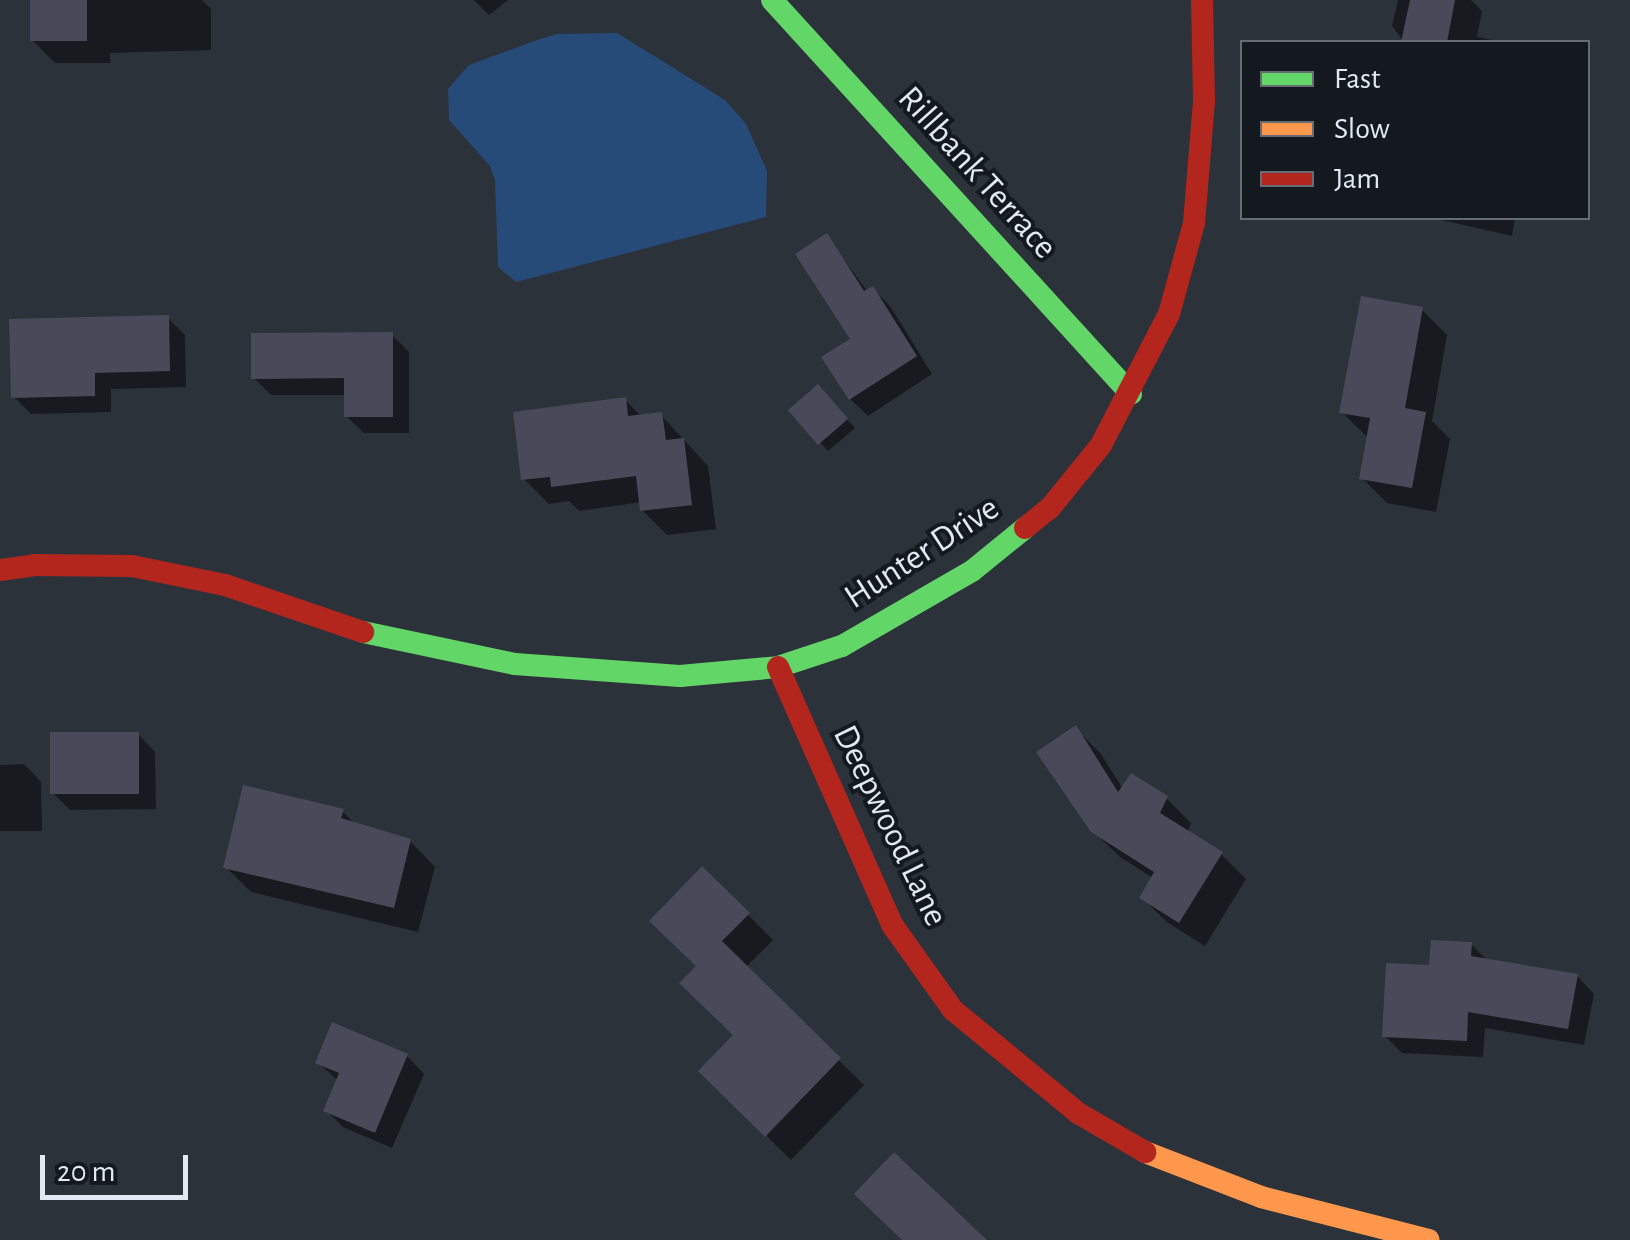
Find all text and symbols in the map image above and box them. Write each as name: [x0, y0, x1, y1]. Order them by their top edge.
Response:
legend: [1240, 40, 1590, 220]
text: Fast: [1334, 64, 1381, 94]
street label: Rillbank Terrace: [889, 78, 1065, 268]
text: Slow: [1334, 114, 1390, 144]
text: Jam: [1334, 164, 1380, 194]
street label: Hunter Drive: [837, 488, 1007, 618]
street label: Deepwood Lane: [823, 719, 957, 933]
scale bar: [45, 1135, 192, 1197]
text: 20 m: [57, 1157, 115, 1187]

